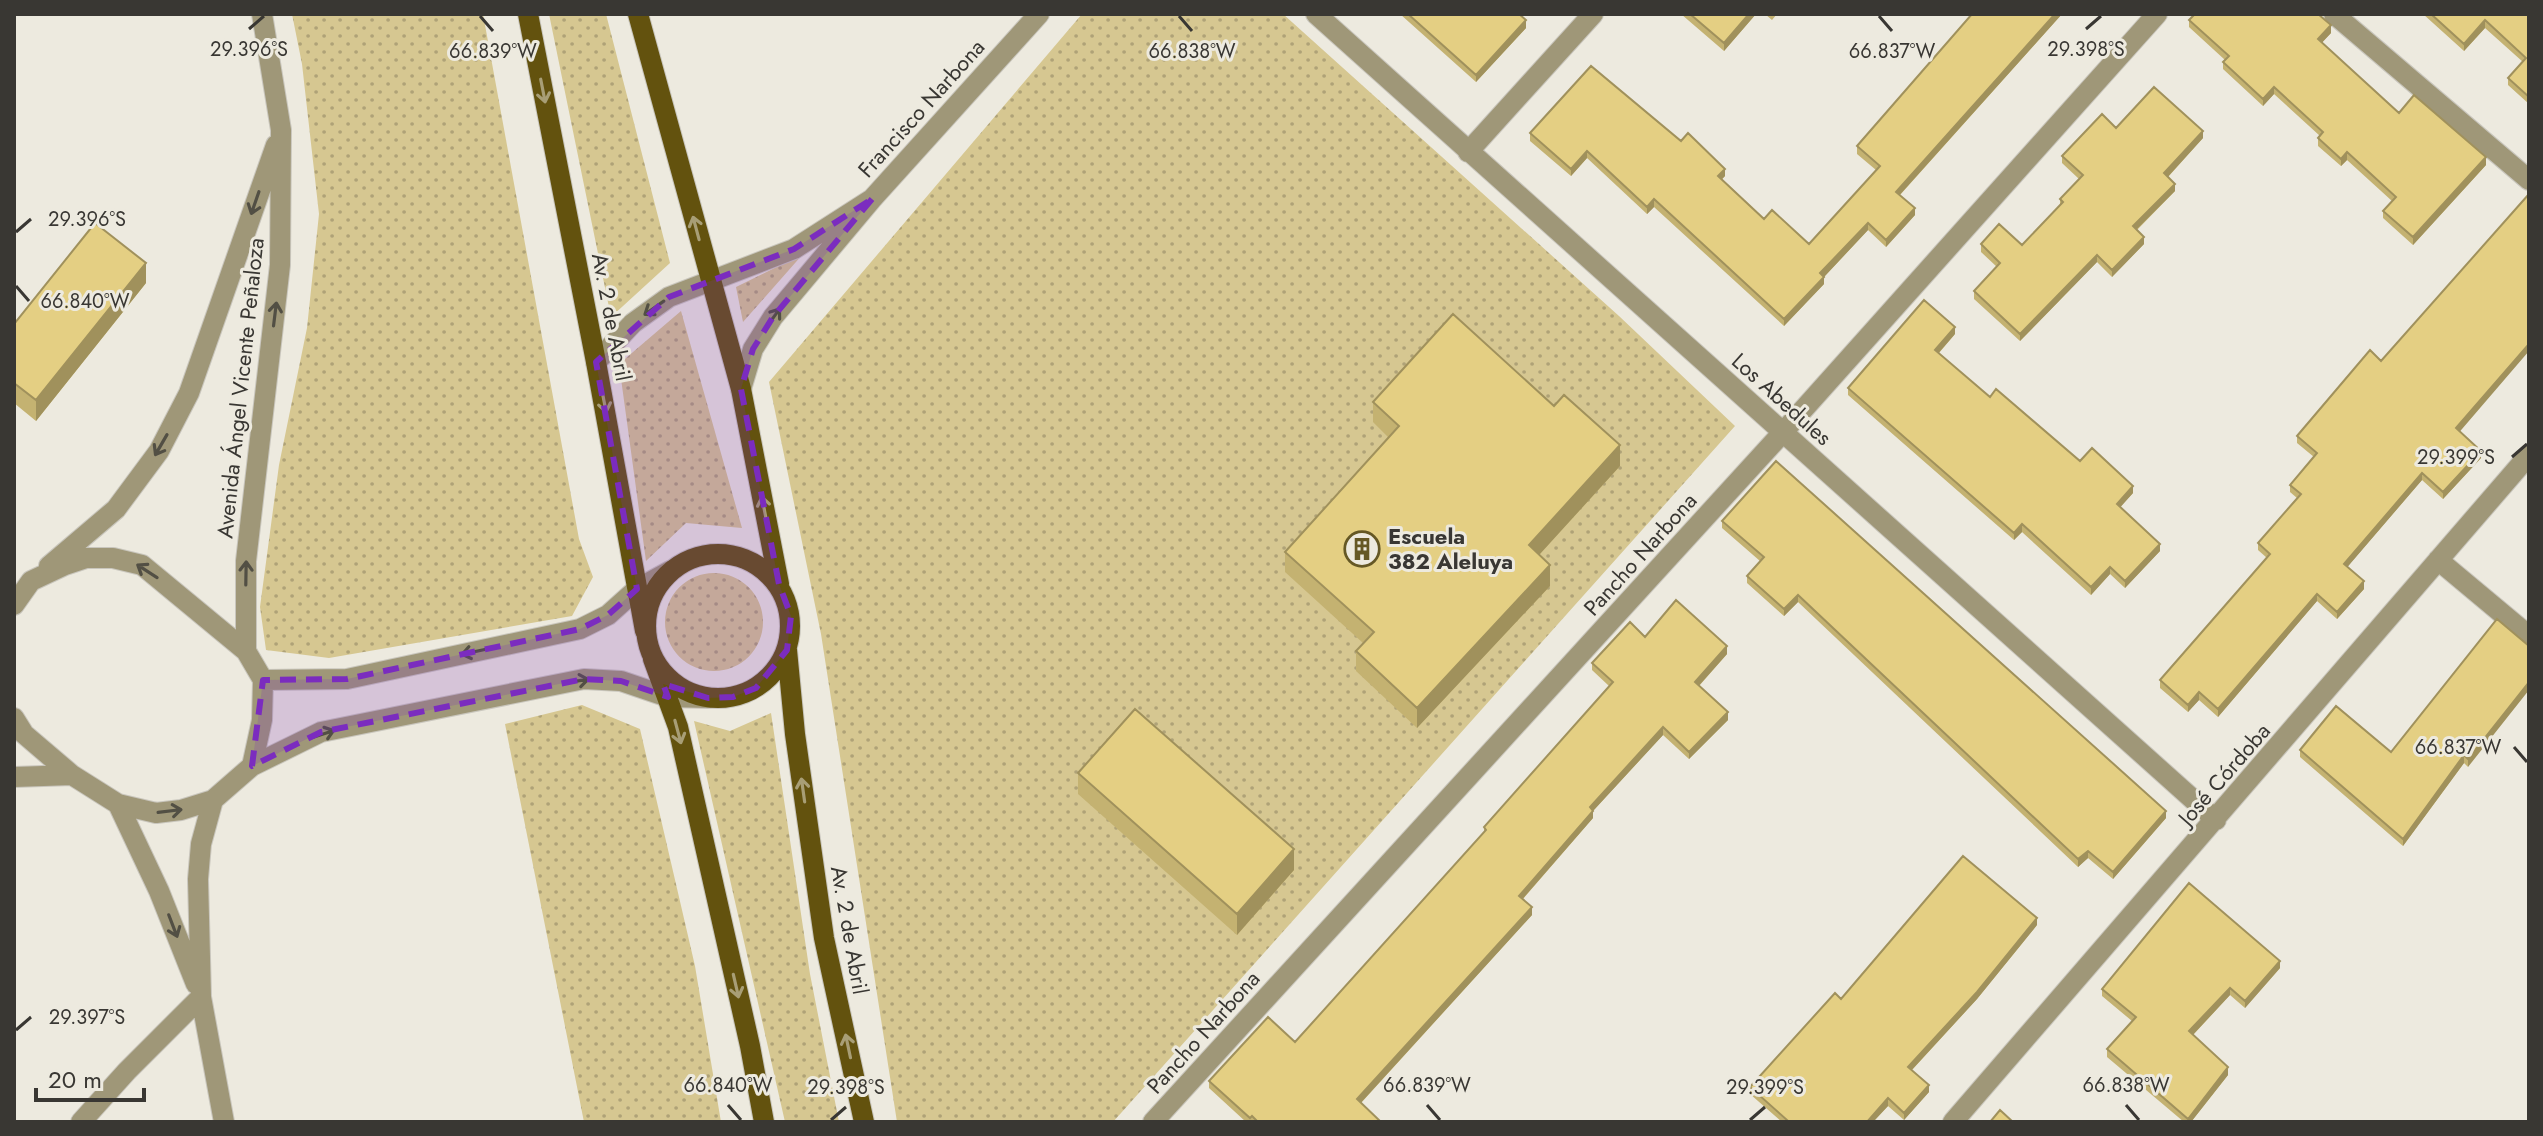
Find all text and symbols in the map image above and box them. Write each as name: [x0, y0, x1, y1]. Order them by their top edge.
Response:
street label: Francisco Narbona: [850, 32, 992, 184]
text: 29.396°S: [210, 35, 288, 64]
text: 29.398°S: [2047, 35, 2125, 64]
text: 66.839°W: [449, 37, 537, 66]
text: 66.838°W: [1148, 37, 1236, 66]
text: 66.837°W: [1849, 37, 1935, 66]
one-way arrow: [536, 77, 551, 103]
one-way arrow: [247, 191, 262, 216]
text: 29.396°S: [48, 205, 126, 234]
one-way arrow: [687, 216, 702, 242]
street label: Avenida Ángel Vicente Peñaloza: [208, 236, 272, 540]
street label: Av. 2 de Abril: [584, 250, 640, 384]
text: 66.840°W: [41, 287, 130, 316]
one-way arrow: [644, 300, 666, 316]
one-way arrow: [267, 301, 282, 328]
one-way arrow: [765, 308, 781, 330]
street label: Los Abedules: [1725, 345, 1839, 453]
one-way arrow: [597, 387, 612, 413]
one-way arrow: [153, 433, 169, 456]
text: 29.399°S: [2417, 443, 2495, 472]
street label: Pancho Narbona: [1576, 485, 1704, 623]
one-way arrow: [756, 496, 771, 521]
place label: Escuela 382 Aleluya: [1388, 520, 1513, 577]
building icon: Escuela 382 Aleluya: [1343, 530, 1381, 568]
one-way arrow: [238, 560, 254, 587]
one-way arrow: [137, 562, 159, 579]
one-way arrow: [460, 645, 486, 660]
one-way arrow: [564, 673, 589, 688]
street label: José Córdoba: [2168, 716, 2278, 834]
one-way arrow: [672, 719, 687, 745]
one-way arrow: [310, 725, 335, 740]
text: 66.837°W: [2415, 733, 2501, 762]
one-way arrow: [795, 778, 810, 803]
one-way arrow: [157, 803, 182, 818]
street label: Av. 2 de Abril: [823, 863, 877, 997]
one-way arrow: [167, 913, 181, 938]
street label: Pancho Narbona: [1139, 963, 1267, 1101]
one-way arrow: [729, 972, 744, 998]
text: 29.397°S: [49, 1003, 125, 1032]
one-way arrow: [840, 1033, 855, 1059]
scale bar: [36, 1052, 144, 1102]
text: 20 m: [48, 1062, 102, 1097]
text: 66.840°W: [684, 1071, 773, 1100]
text: 66.839°W: [1383, 1071, 1471, 1100]
text: 66.838°W: [2082, 1071, 2170, 1100]
text: 29.398°S: [807, 1073, 885, 1102]
text: 29.399°S: [1726, 1073, 1804, 1102]

